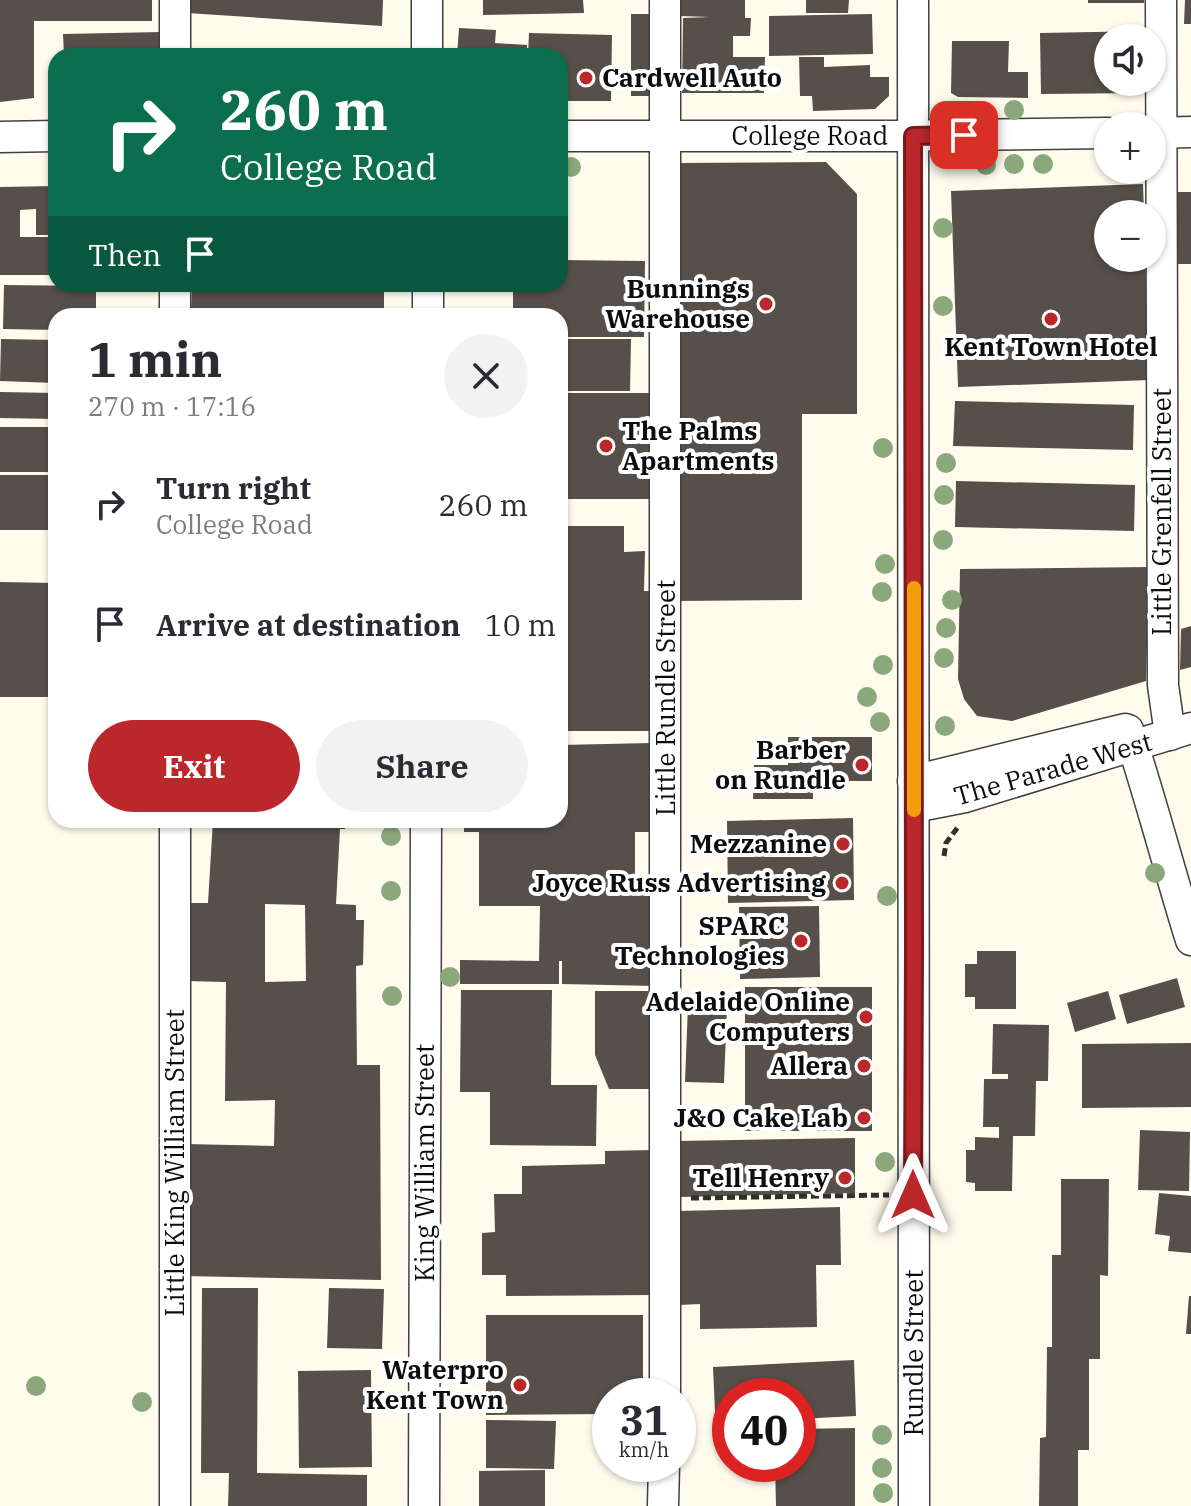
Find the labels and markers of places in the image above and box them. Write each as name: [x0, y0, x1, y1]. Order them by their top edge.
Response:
place label: Cardwell Auto: [602, 60, 782, 94]
marker: Cardwell Auto: [577, 69, 595, 87]
pin: [930, 101, 998, 169]
place label: Bunnings Warehouse: [605, 271, 750, 335]
marker: Bunnings Warehouse: [757, 295, 775, 313]
marker: Kent Town Hotel: [1042, 310, 1060, 328]
place label: Kent Town Hotel: [944, 329, 1158, 363]
place label: The Palms Apartments: [622, 413, 774, 477]
marker: The Palms Apartments: [597, 437, 615, 455]
place label: Barber on Rundle: [715, 732, 846, 796]
marker: Barber on Rundle: [853, 756, 871, 774]
place label: Mezzanine: [690, 826, 827, 860]
marker: Mezzanine: [834, 835, 852, 853]
place label: Joyce Russ Advertising: [532, 865, 826, 899]
marker: Joyce Russ Advertising: [833, 874, 851, 892]
place label: SPARC Technologies: [614, 908, 785, 972]
marker: SPARC Technologies: [792, 932, 810, 950]
place label: Adelaide Online Computers: [646, 984, 850, 1048]
marker: Adelaide Online Computers: [857, 1008, 875, 1026]
place label: Allera: [770, 1048, 848, 1082]
marker: Allera: [855, 1057, 873, 1075]
place label: J&O Cake Lab: [674, 1100, 848, 1134]
marker: J&O Cake Lab: [855, 1109, 873, 1127]
place label: Tell Henry: [693, 1160, 829, 1194]
marker: Tell Henry: [836, 1169, 854, 1187]
place label: Waterpro Kent Town: [366, 1352, 504, 1416]
marker: Waterpro Kent Town: [511, 1376, 529, 1394]

